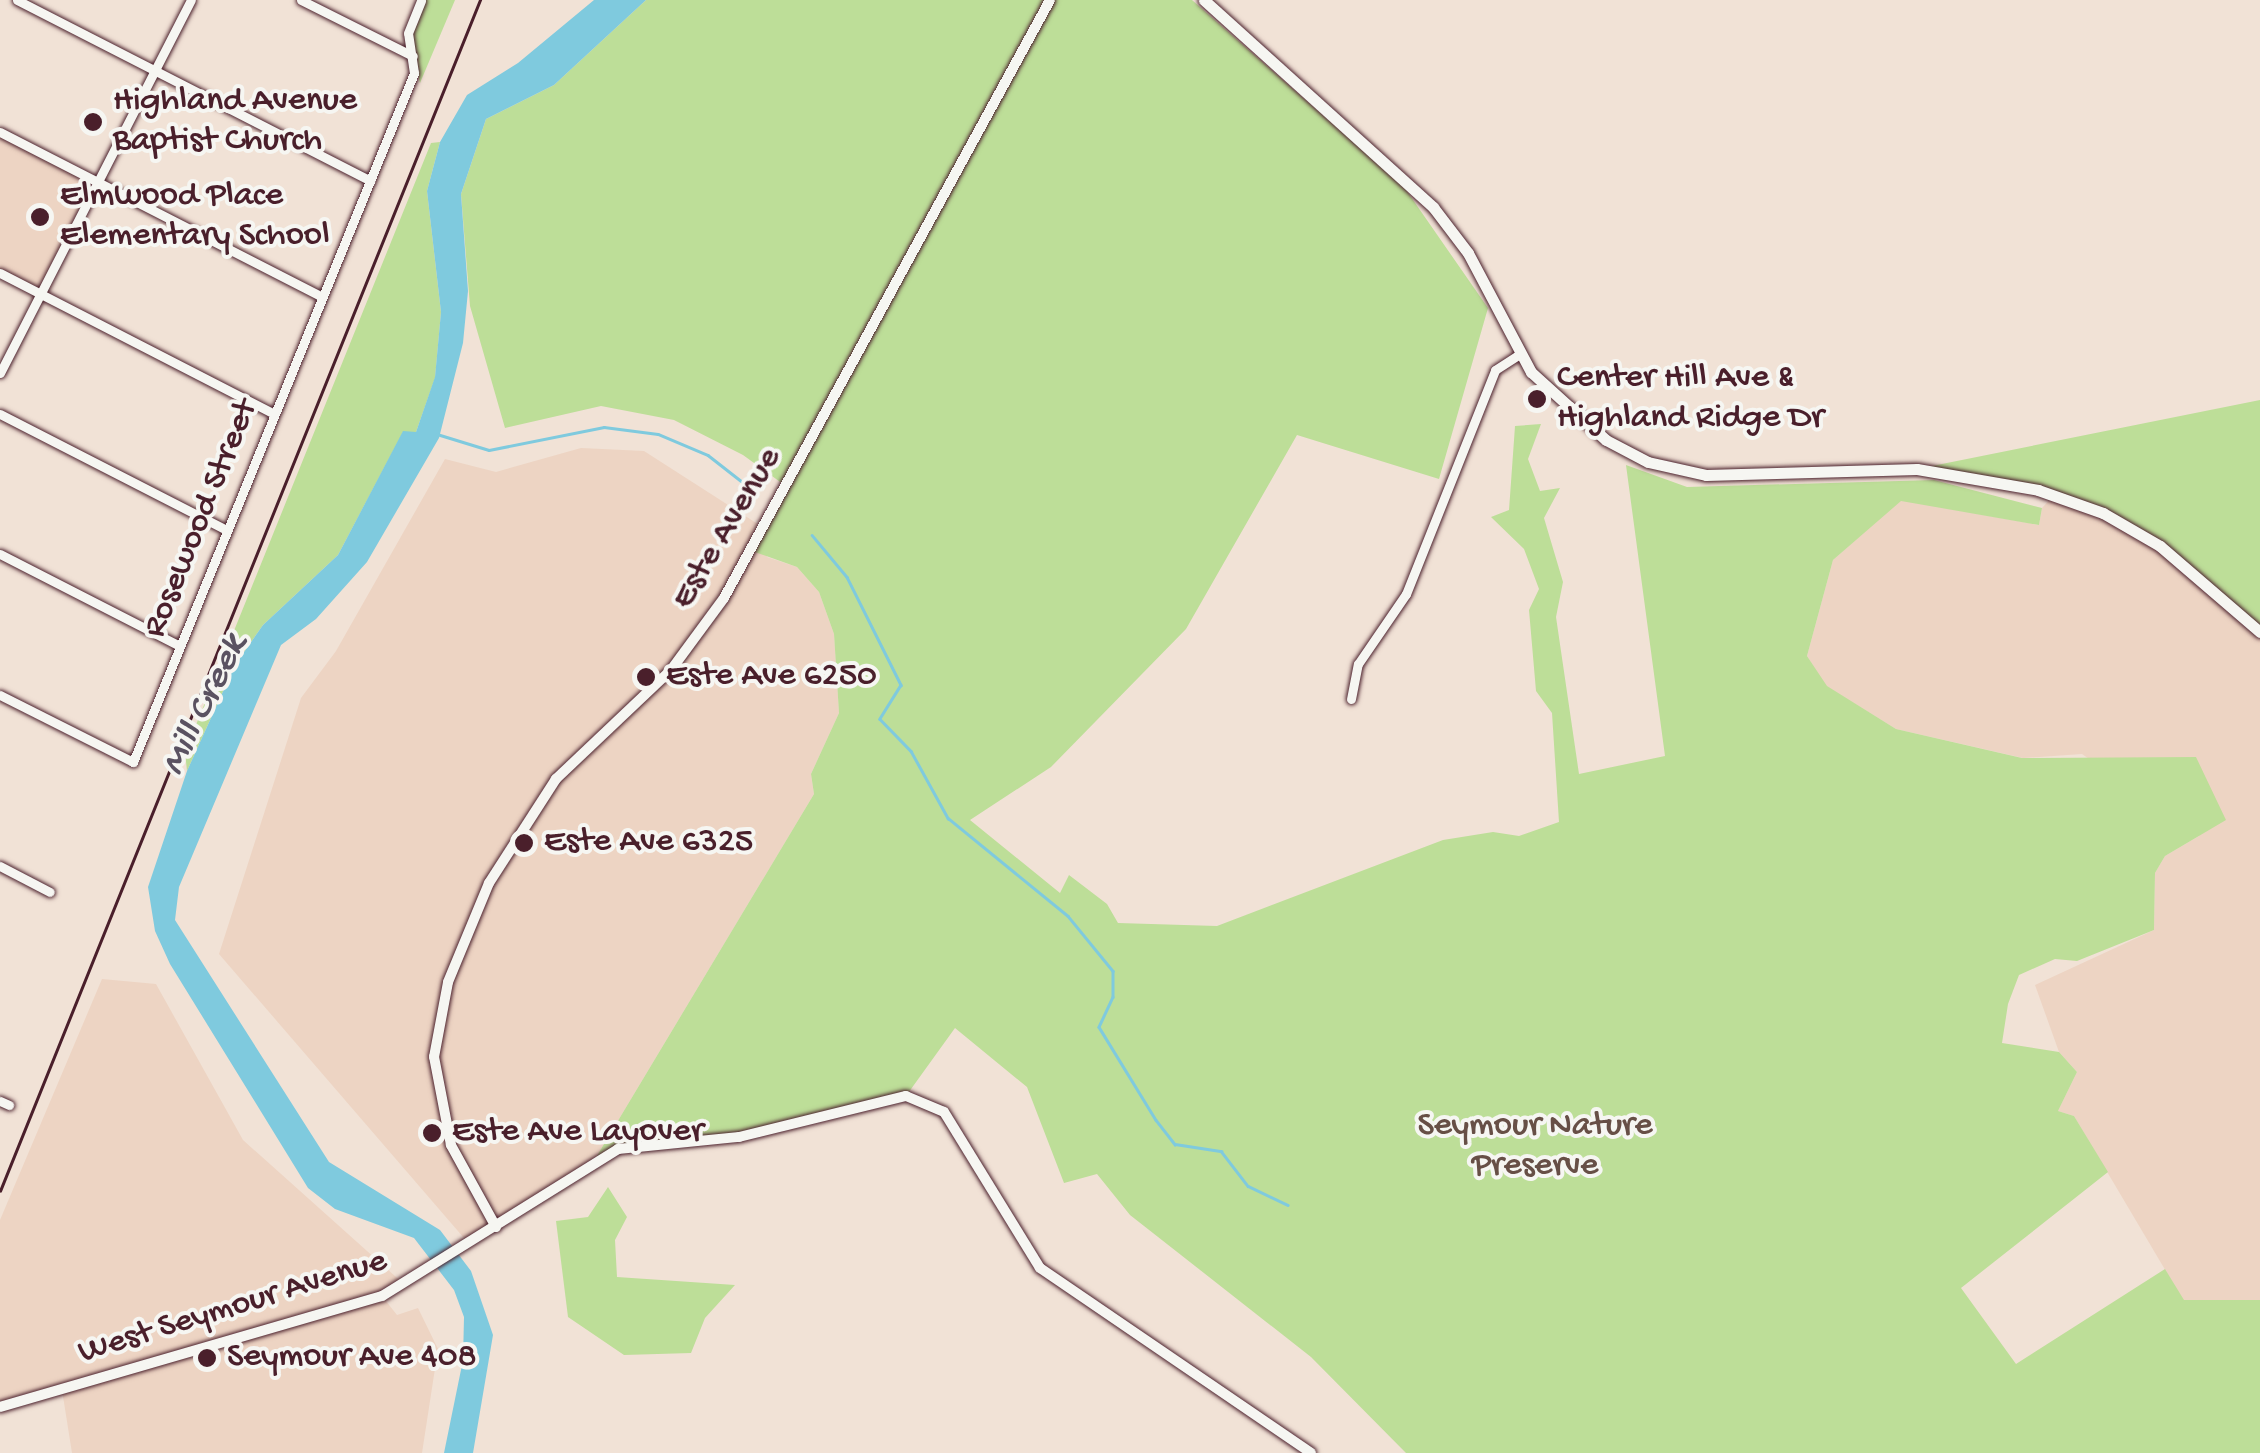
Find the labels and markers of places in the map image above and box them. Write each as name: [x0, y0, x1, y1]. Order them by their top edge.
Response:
place label: Highland Avenue Baptist Church: [113, 81, 357, 163]
marker: Highland Avenue Baptist Church: [82, 111, 104, 133]
place label: Elmwood Place Elementary School: [60, 176, 330, 258]
marker: Elmwood Place Elementary School: [29, 206, 51, 228]
place label: Center Hill Ave & Highland Ridge Dr: [1557, 358, 1824, 440]
marker: Center Hill Ave & Highland Ridge Dr: [1526, 388, 1548, 410]
place label: Este Ave 6250: [666, 656, 877, 698]
marker: Este Ave 6250: [635, 666, 657, 688]
place label: Este Ave 6325: [544, 822, 753, 864]
marker: Este Ave 6325: [513, 832, 535, 854]
place label: Este Ave Layover: [452, 1112, 703, 1154]
marker: Este Ave Layover: [421, 1122, 443, 1144]
place label: Seymour Ave 408: [227, 1337, 477, 1379]
marker: Seymour Ave 408: [196, 1347, 218, 1369]

